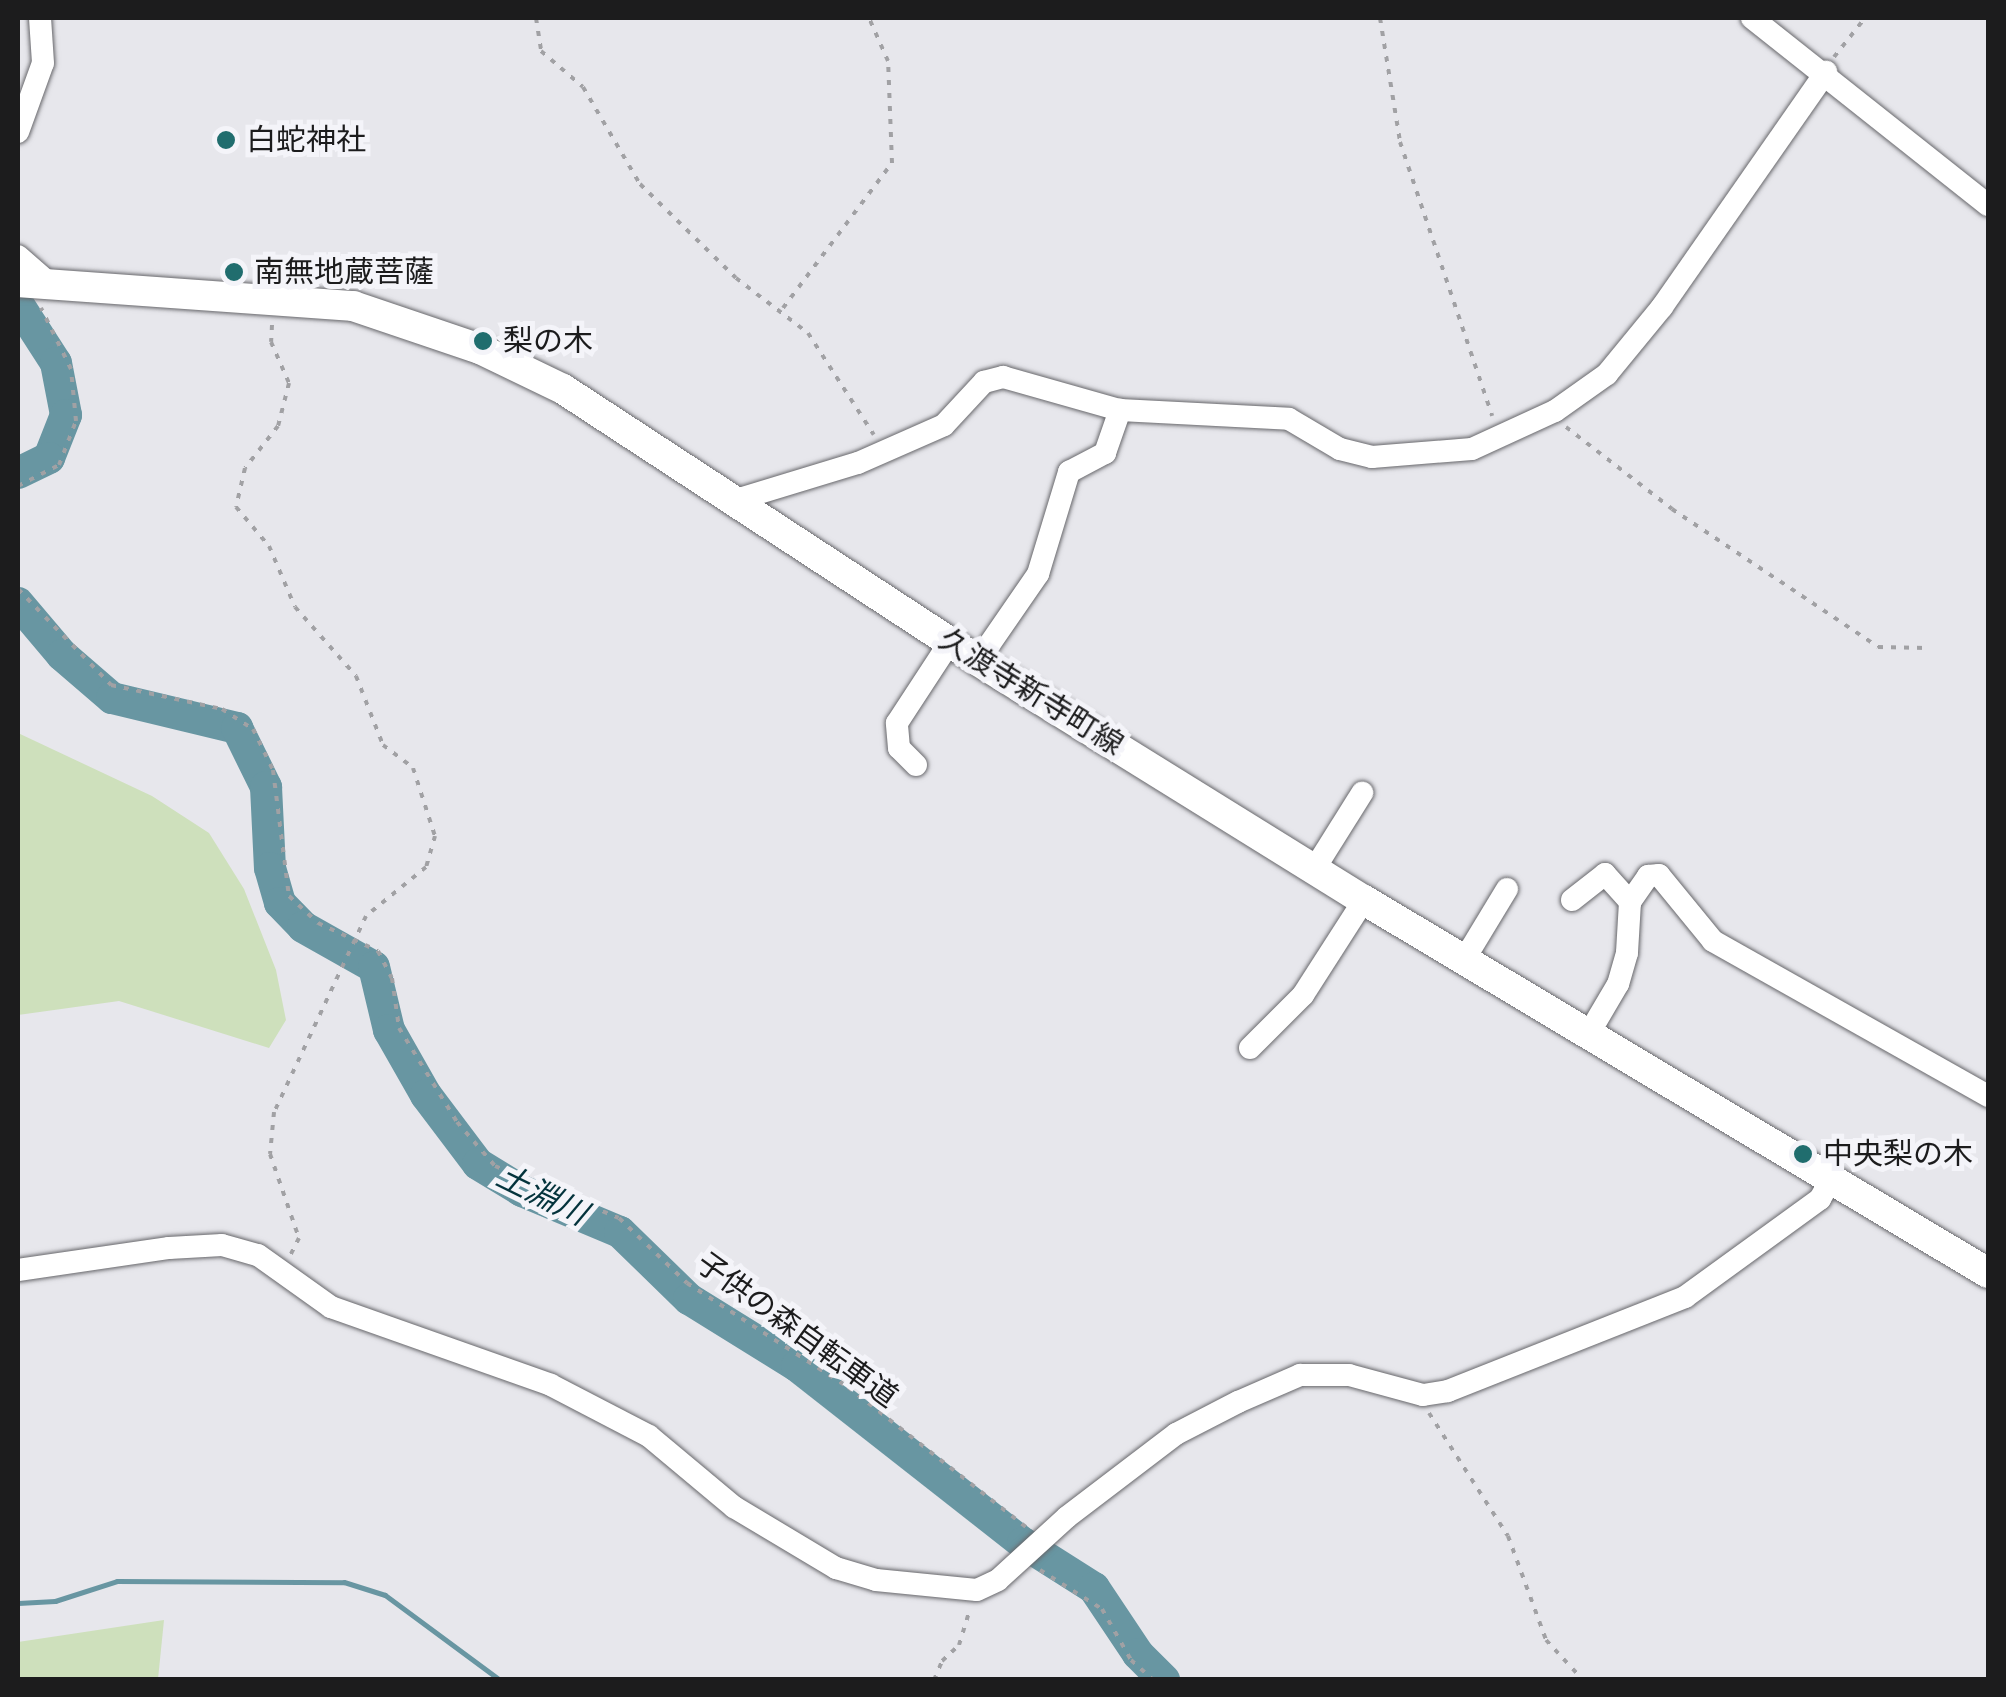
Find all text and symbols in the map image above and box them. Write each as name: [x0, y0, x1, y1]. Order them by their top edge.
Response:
place label: 白蛇神社: [246, 122, 366, 158]
marker: 白蛇神社: [215, 129, 237, 151]
place label: 南無地蔵菩薩: [254, 254, 434, 290]
marker: 南無地蔵菩薩: [223, 261, 245, 283]
place label: 梨の木: [503, 323, 593, 359]
marker: 梨の木: [472, 330, 494, 352]
street label: 久渡寺新寺町線: [932, 621, 1130, 763]
place label: 中央梨の木: [1823, 1136, 1973, 1172]
marker: 中央梨の木: [1792, 1143, 1814, 1165]
water label: 土淵川: [490, 1157, 594, 1233]
street label: 子供の森自転車道: [689, 1245, 905, 1415]

